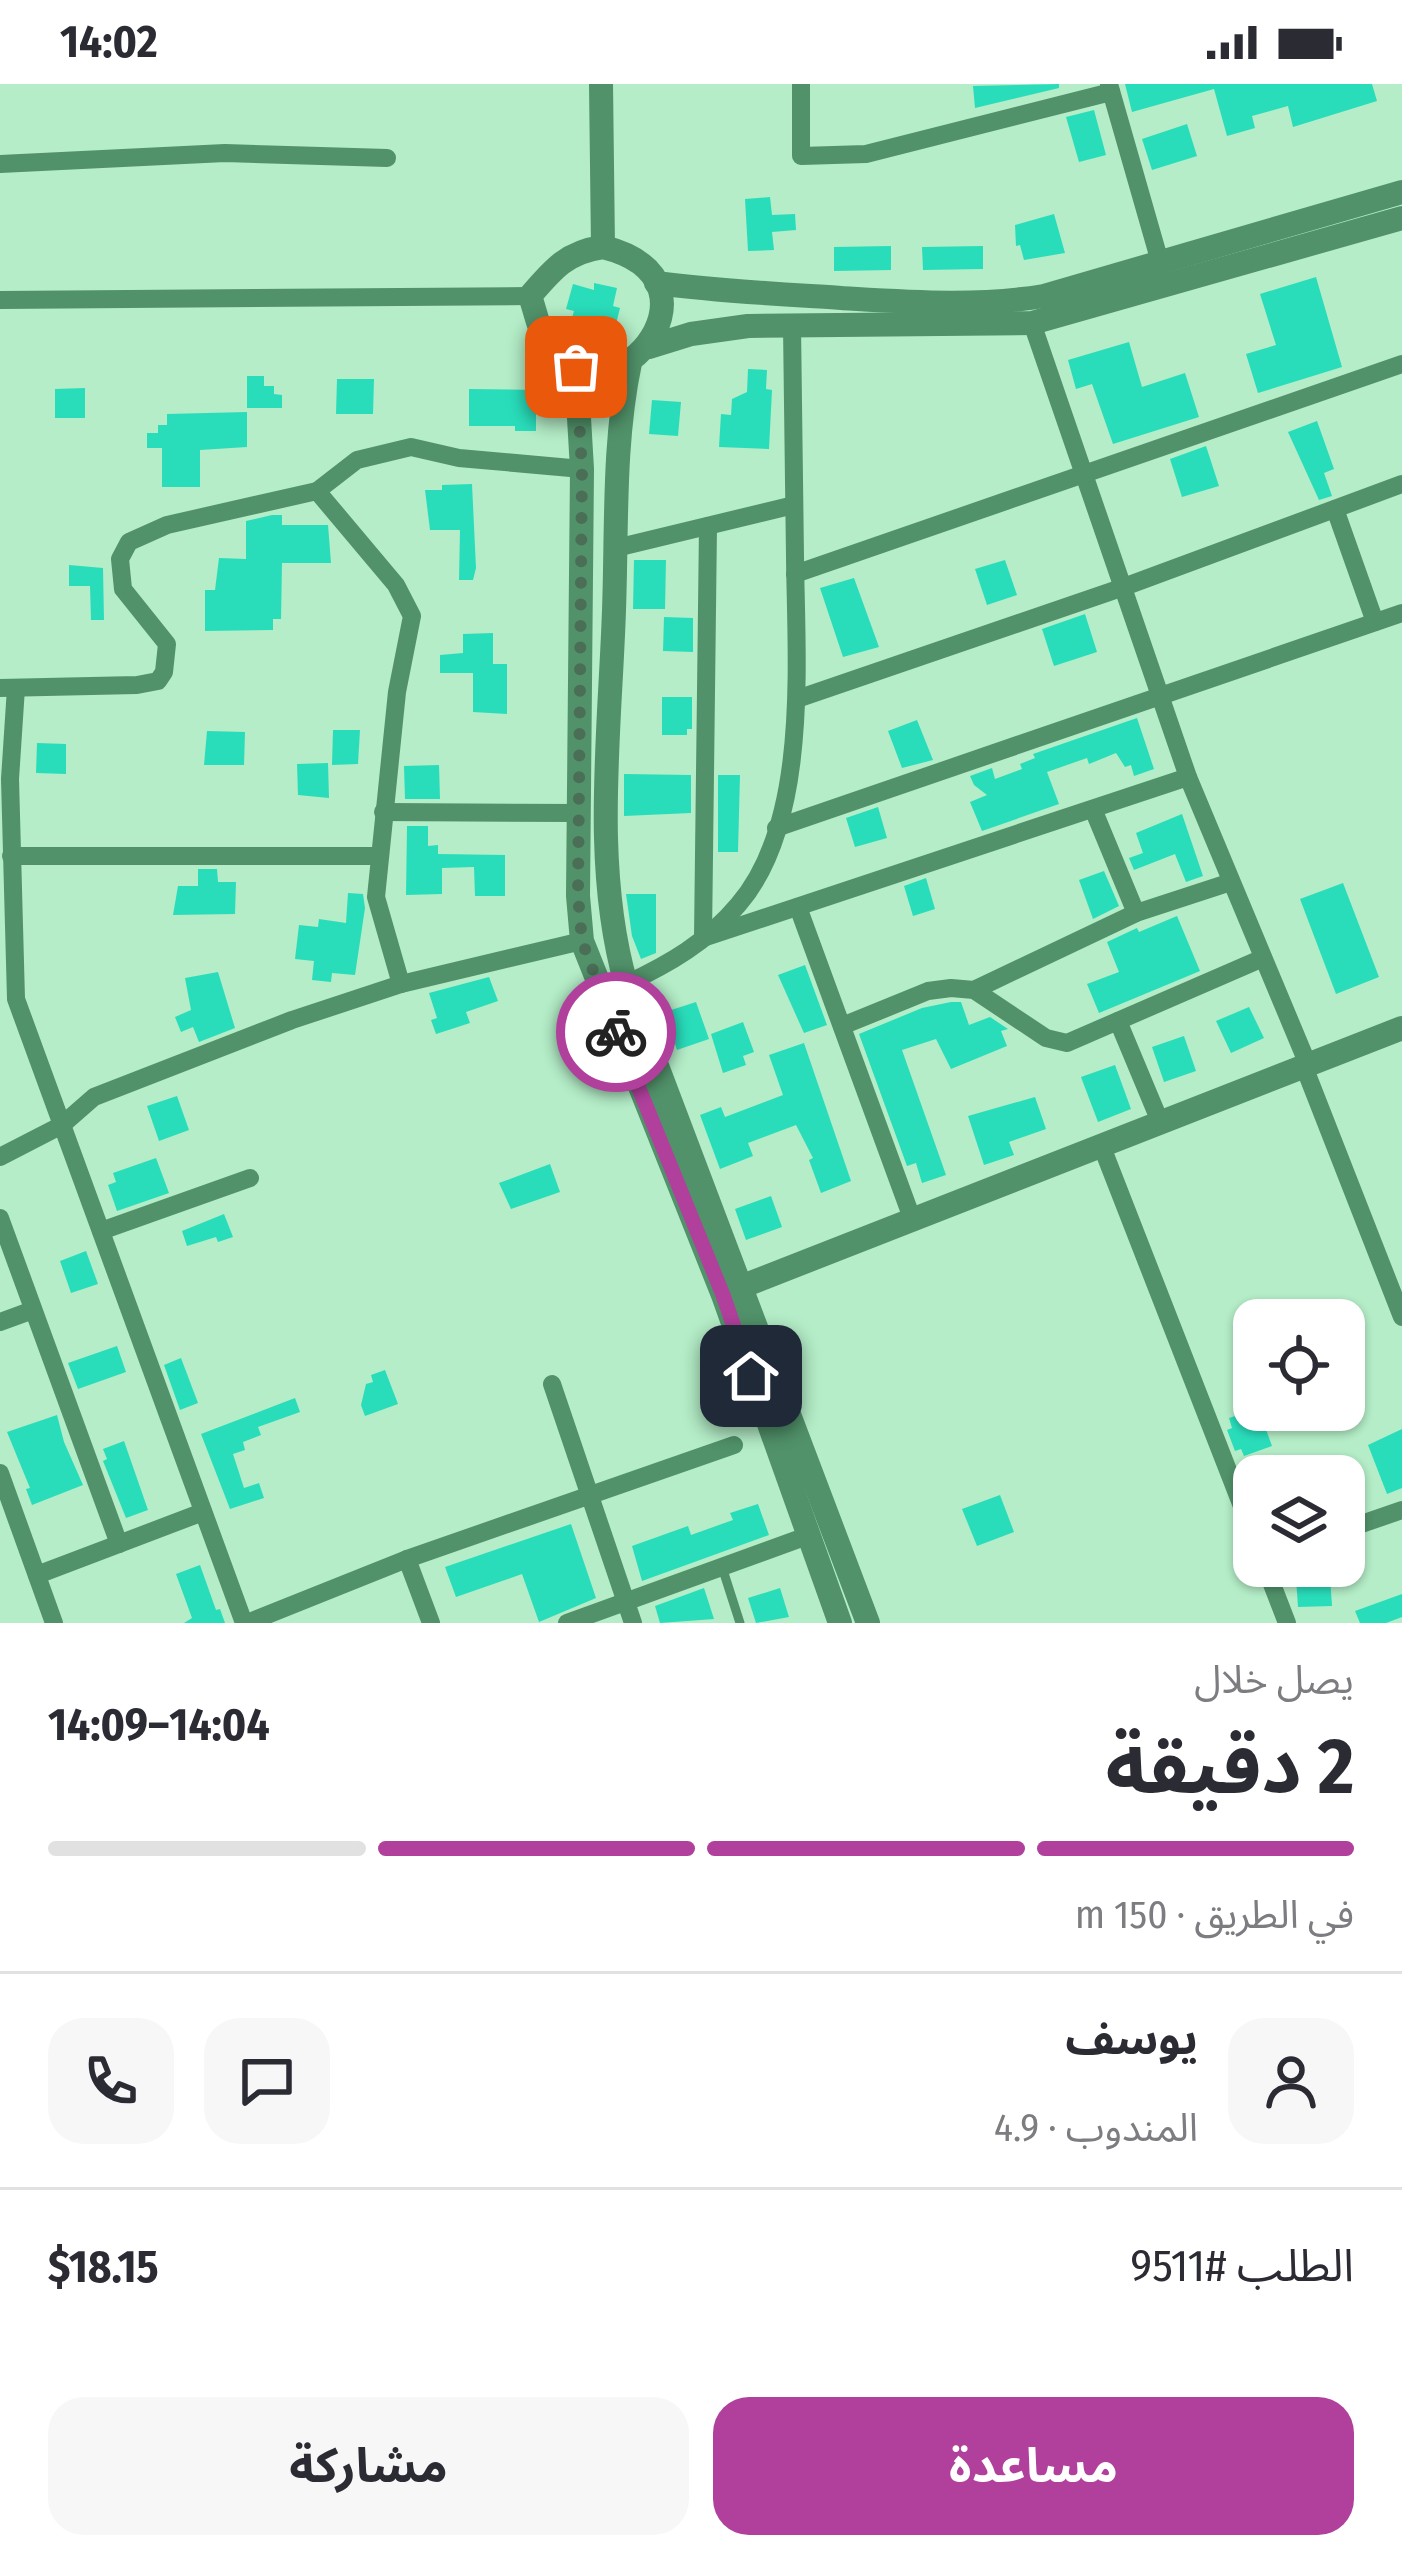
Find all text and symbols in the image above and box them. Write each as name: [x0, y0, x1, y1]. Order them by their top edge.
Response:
text: 14:02: [60, 15, 157, 69]
pin: [525, 316, 627, 418]
icon: bag: [543, 334, 609, 400]
courier: [556, 972, 676, 1092]
icon: bike: [583, 999, 649, 1065]
map controls: [1233, 1299, 1365, 1587]
button: locate: [1233, 1299, 1365, 1431]
pin: [700, 1325, 802, 1427]
icon: home: [718, 1343, 784, 1409]
button: layers: [1233, 1455, 1365, 1587]
text: يصل خلال: [1194, 1657, 1354, 1703]
text: 14:04–14:09: [48, 1698, 270, 1752]
text: 2 دقيقة: [1105, 1720, 1354, 1814]
text: في الطريق · 150 m: [1075, 1892, 1354, 1938]
text: يوسف: [1065, 2012, 1198, 2066]
button: phone: [48, 2018, 174, 2144]
button: chat: [204, 2018, 330, 2144]
button: person: [1228, 2018, 1354, 2144]
text: المندوب · 4.9: [994, 2105, 1198, 2151]
text: الطلب #9511: [1130, 2239, 1354, 2293]
text: $18.15: [48, 2240, 159, 2294]
button: مشاركة: [48, 2397, 689, 2535]
button: مساعدة: [713, 2397, 1354, 2535]

